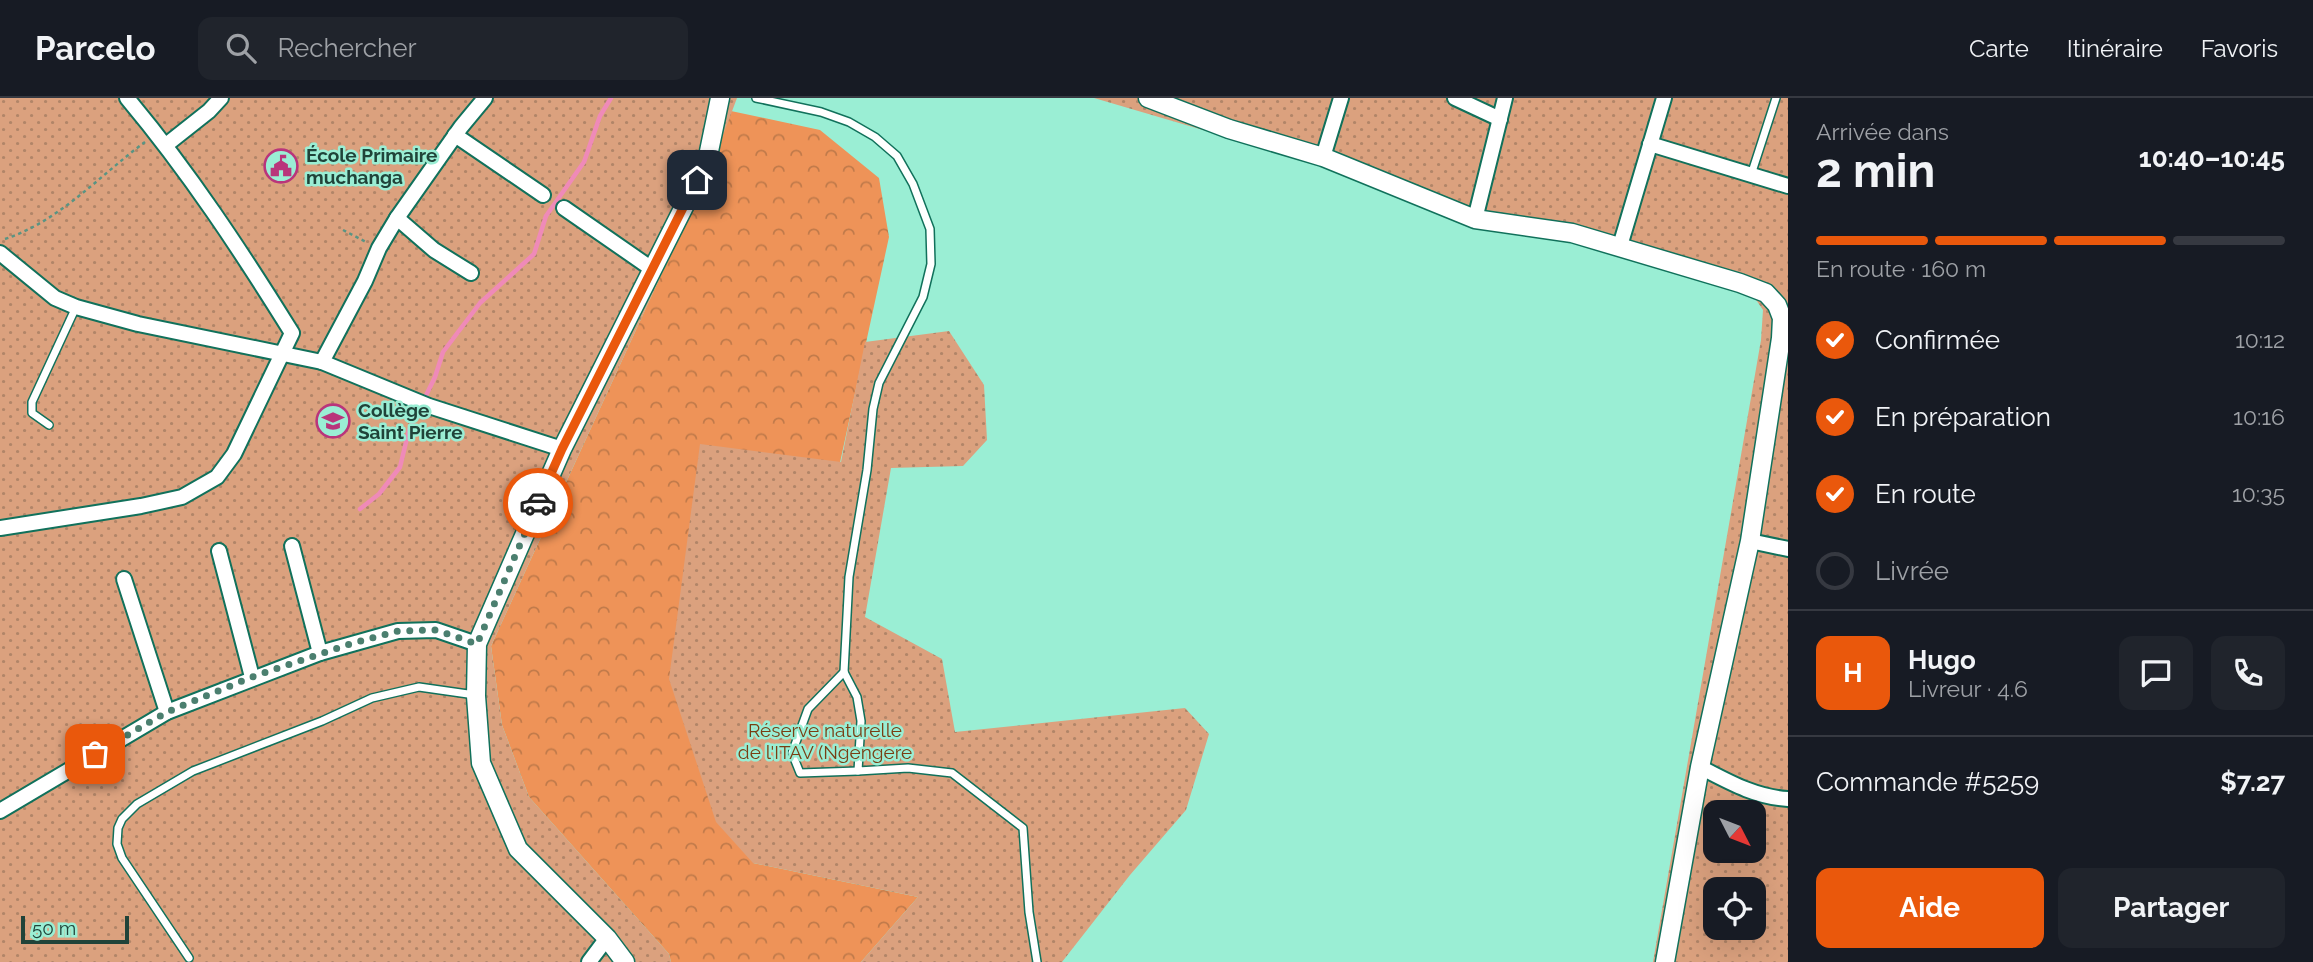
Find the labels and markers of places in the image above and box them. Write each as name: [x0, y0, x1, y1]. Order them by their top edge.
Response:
place label: École Primaire muchanga: [306, 144, 437, 188]
public building icon: École Primaire muchanga: [262, 147, 300, 185]
pin: [667, 150, 727, 210]
place label: Collège Saint Pierre: [358, 399, 463, 443]
school or university icon: Collège Saint Pierre: [314, 402, 352, 440]
pin: [65, 724, 125, 784]

